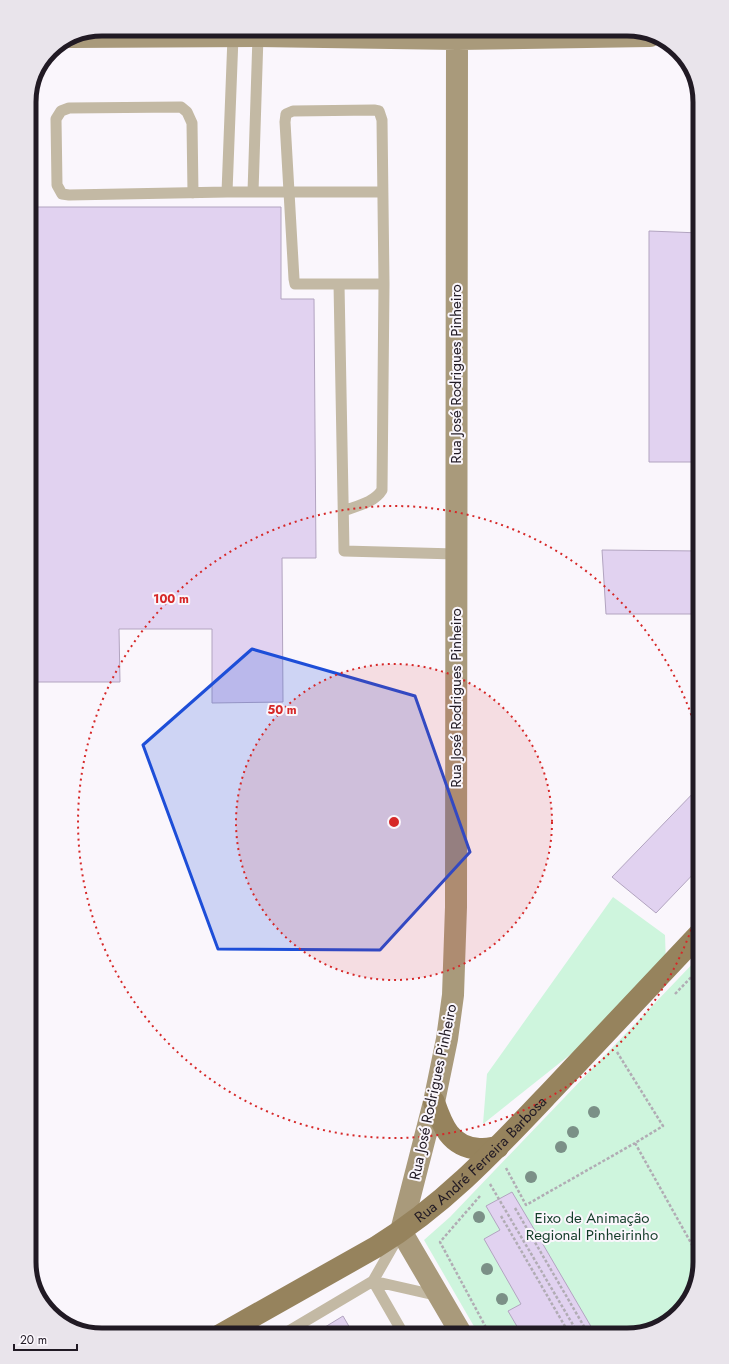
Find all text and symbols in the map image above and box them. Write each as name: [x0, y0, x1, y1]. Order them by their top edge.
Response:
street label: Rua José Rodrigues Pinheiro: [445, 284, 467, 464]
text: 100 m: [153, 590, 189, 608]
street label: Rua José Rodrigues Pinheiro: [445, 608, 467, 788]
text: 50 m: [267, 701, 297, 719]
centre of rings: [387, 815, 401, 829]
street label: Rua José Rodrigues Pinheiro: [404, 1002, 462, 1182]
street label: Rua André Ferreira Barbosa: [410, 1091, 552, 1228]
park label: Eixo de Animação Regional Pinheirinho: [526, 1207, 658, 1246]
scale bar: [14, 1326, 77, 1352]
text: 20 m: [20, 1331, 47, 1349]

